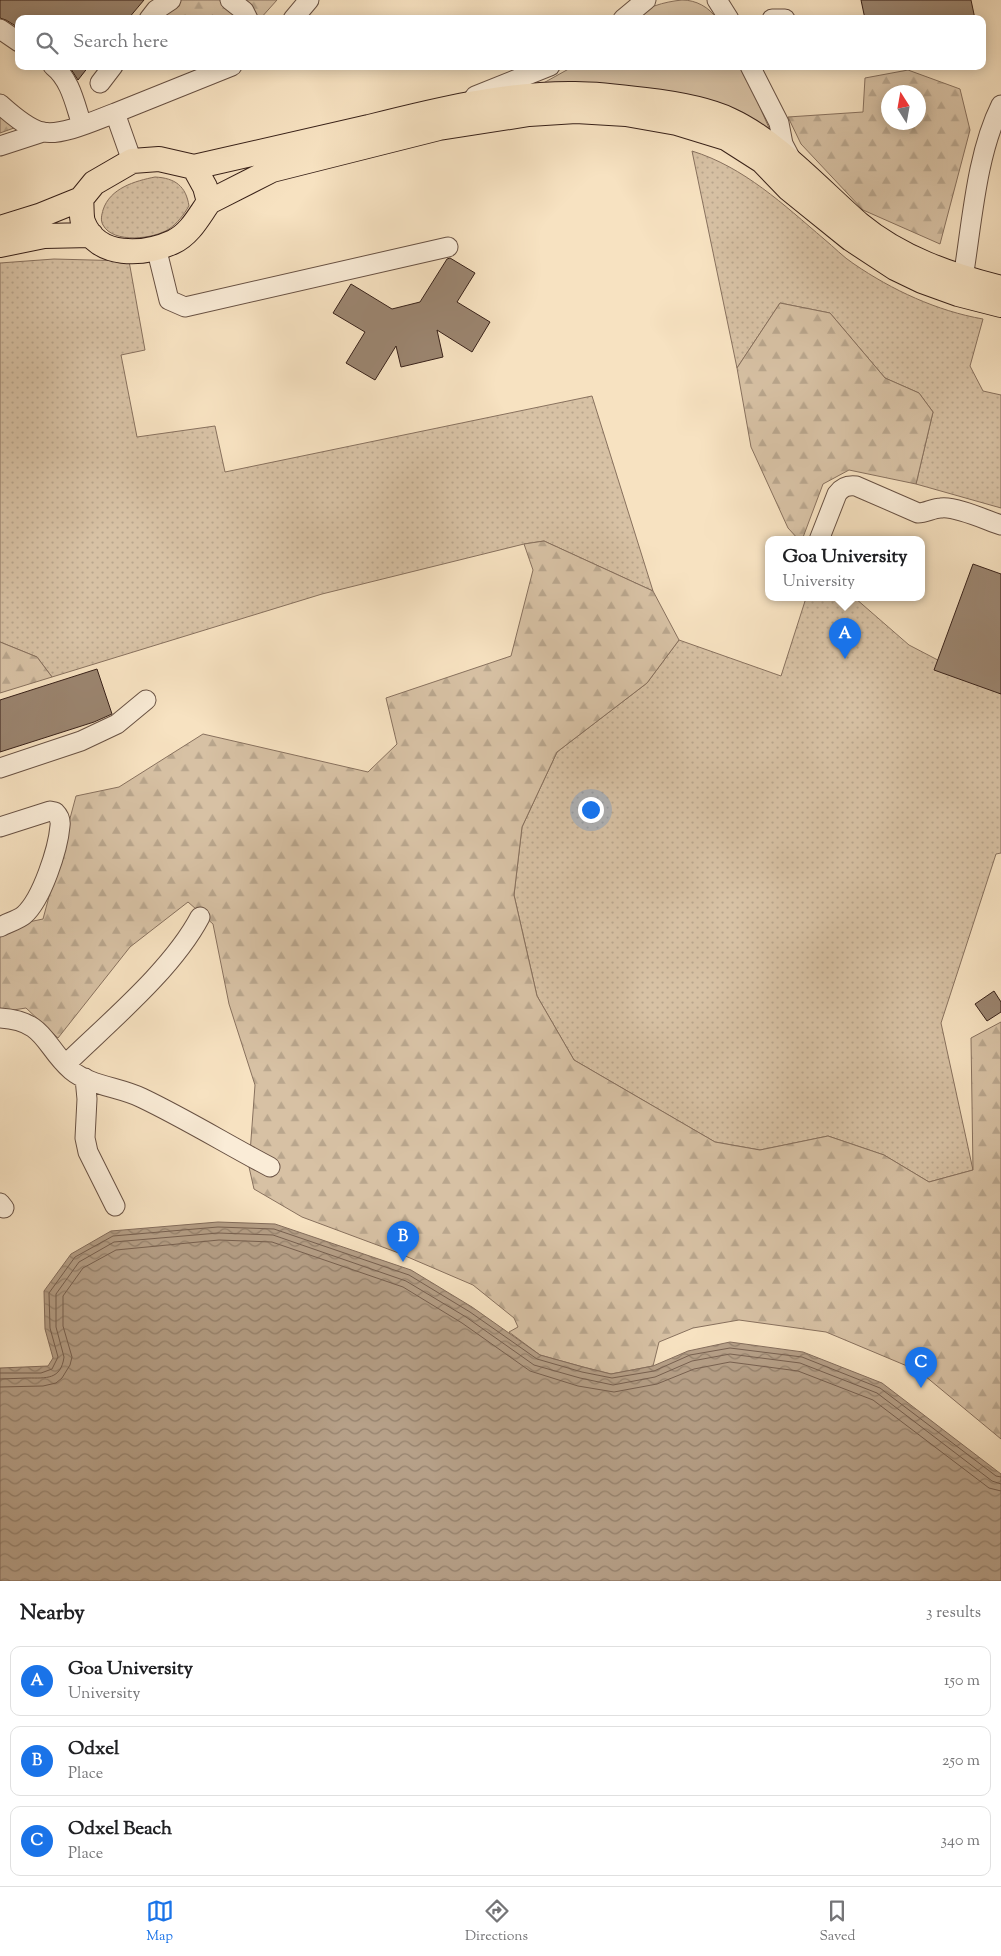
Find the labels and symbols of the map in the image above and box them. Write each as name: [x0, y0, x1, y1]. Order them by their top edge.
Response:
north arrow: [881, 85, 926, 130]
pin: A: [829, 618, 861, 659]
your location: [578, 797, 604, 823]
pin: B: [387, 1221, 419, 1262]
pin: C: [905, 1347, 937, 1388]

